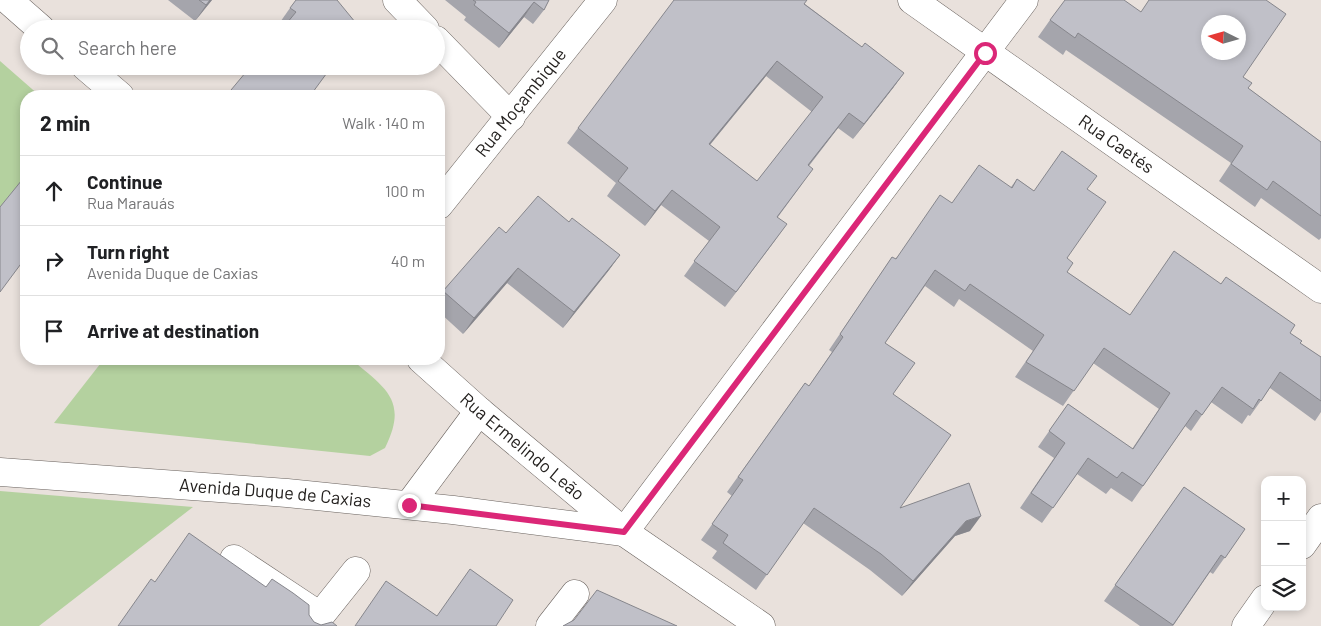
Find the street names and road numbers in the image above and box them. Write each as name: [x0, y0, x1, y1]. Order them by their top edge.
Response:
street label: Rua Moçambique: [470, 43, 570, 161]
street label: Rua Caetés: [1075, 109, 1159, 178]
street label: Rua Ermelindo Leão: [456, 388, 589, 504]
street label: Avenida Duque de Caxias: [178, 473, 372, 512]

